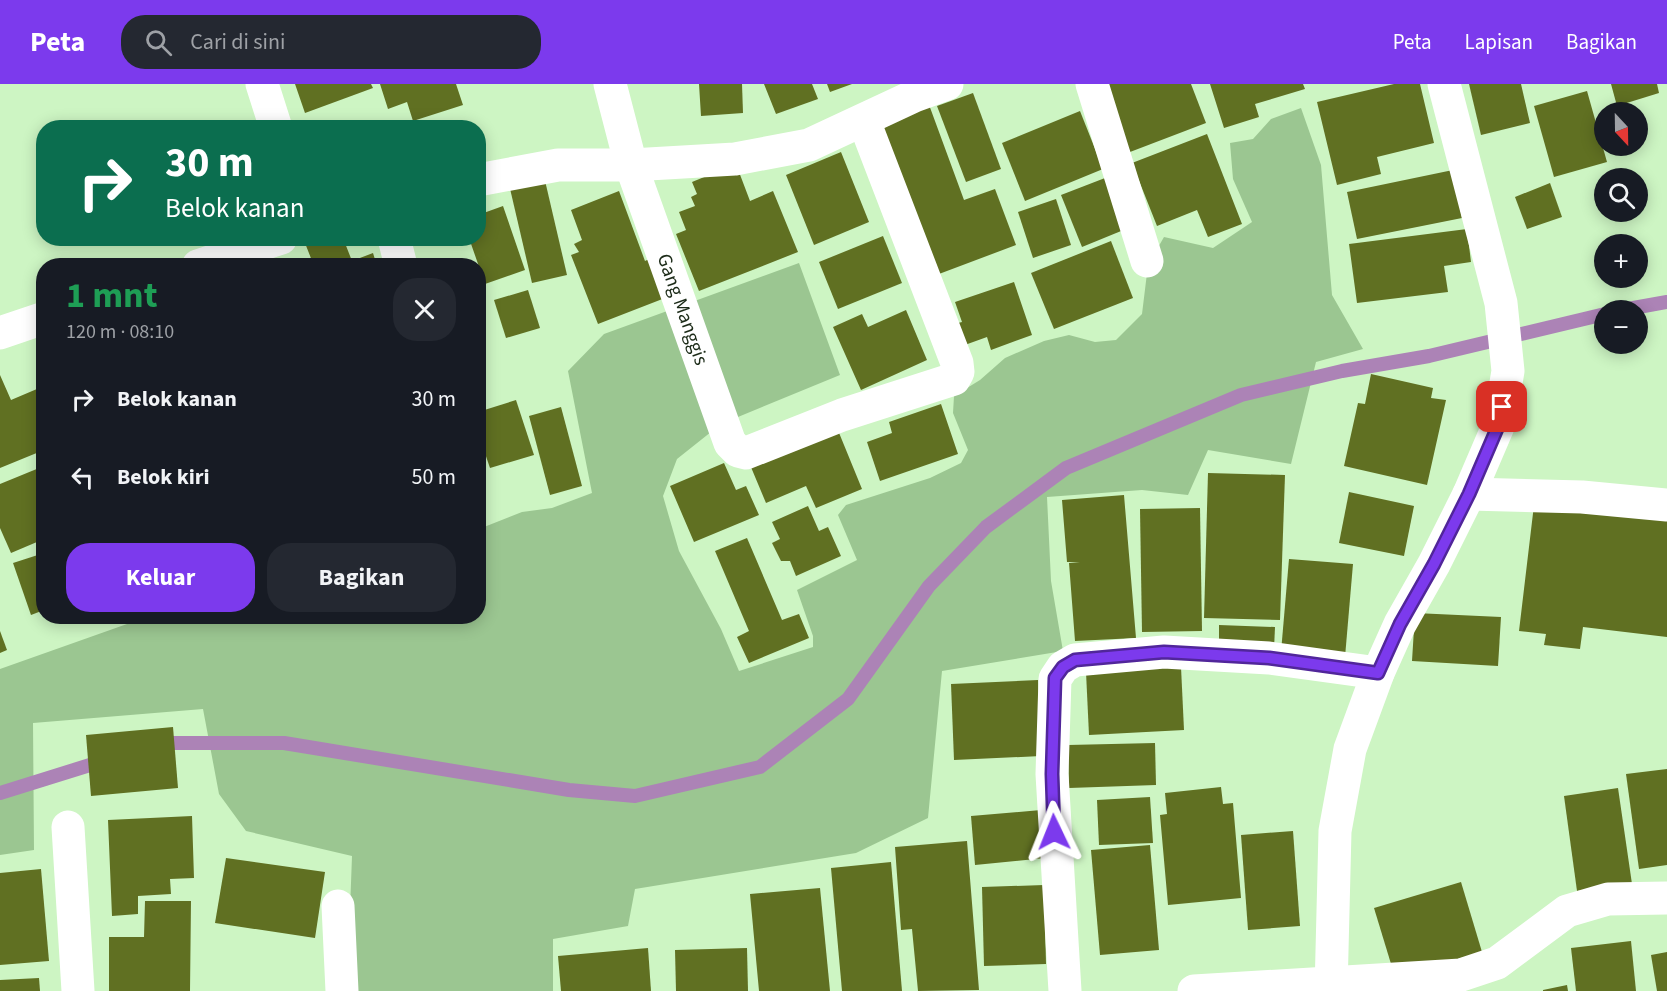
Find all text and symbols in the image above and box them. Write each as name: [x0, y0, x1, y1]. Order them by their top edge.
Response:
search box: [121, 15, 541, 69]
text: Peta: [30, 22, 85, 62]
icon: search: [142, 26, 175, 59]
text: Cari di sini: [190, 26, 285, 58]
text: Peta: [1393, 27, 1432, 57]
text: Lapisan: [1465, 27, 1533, 57]
text: Bagikan: [1566, 27, 1637, 57]
north arrow: [1594, 102, 1648, 156]
map controls: [1594, 102, 1648, 354]
text: 30 m: [165, 133, 254, 193]
icon: right: [66, 144, 144, 222]
button: search: [1594, 168, 1648, 222]
text: Belok kanan: [165, 189, 304, 228]
button: +: [1594, 234, 1648, 288]
street label: Gang Manggis: [650, 250, 715, 369]
text: 1 mnt: [66, 270, 157, 321]
button: close: [393, 278, 456, 341]
button: −: [1594, 300, 1648, 354]
text: 120 m · 08:10: [66, 318, 174, 346]
pin: [1476, 381, 1527, 432]
icon: right: [66, 383, 99, 416]
text: Belok kanan: [117, 383, 237, 415]
text: 30 m: [411, 383, 456, 415]
icon: arrive: [1485, 390, 1518, 423]
icon: left: [66, 461, 99, 494]
text: Belok kiri: [117, 461, 210, 493]
text: 50 m: [411, 461, 456, 493]
button: Keluar: [66, 543, 255, 612]
button: Bagikan: [267, 543, 456, 612]
position arrow: [1022, 800, 1086, 864]

